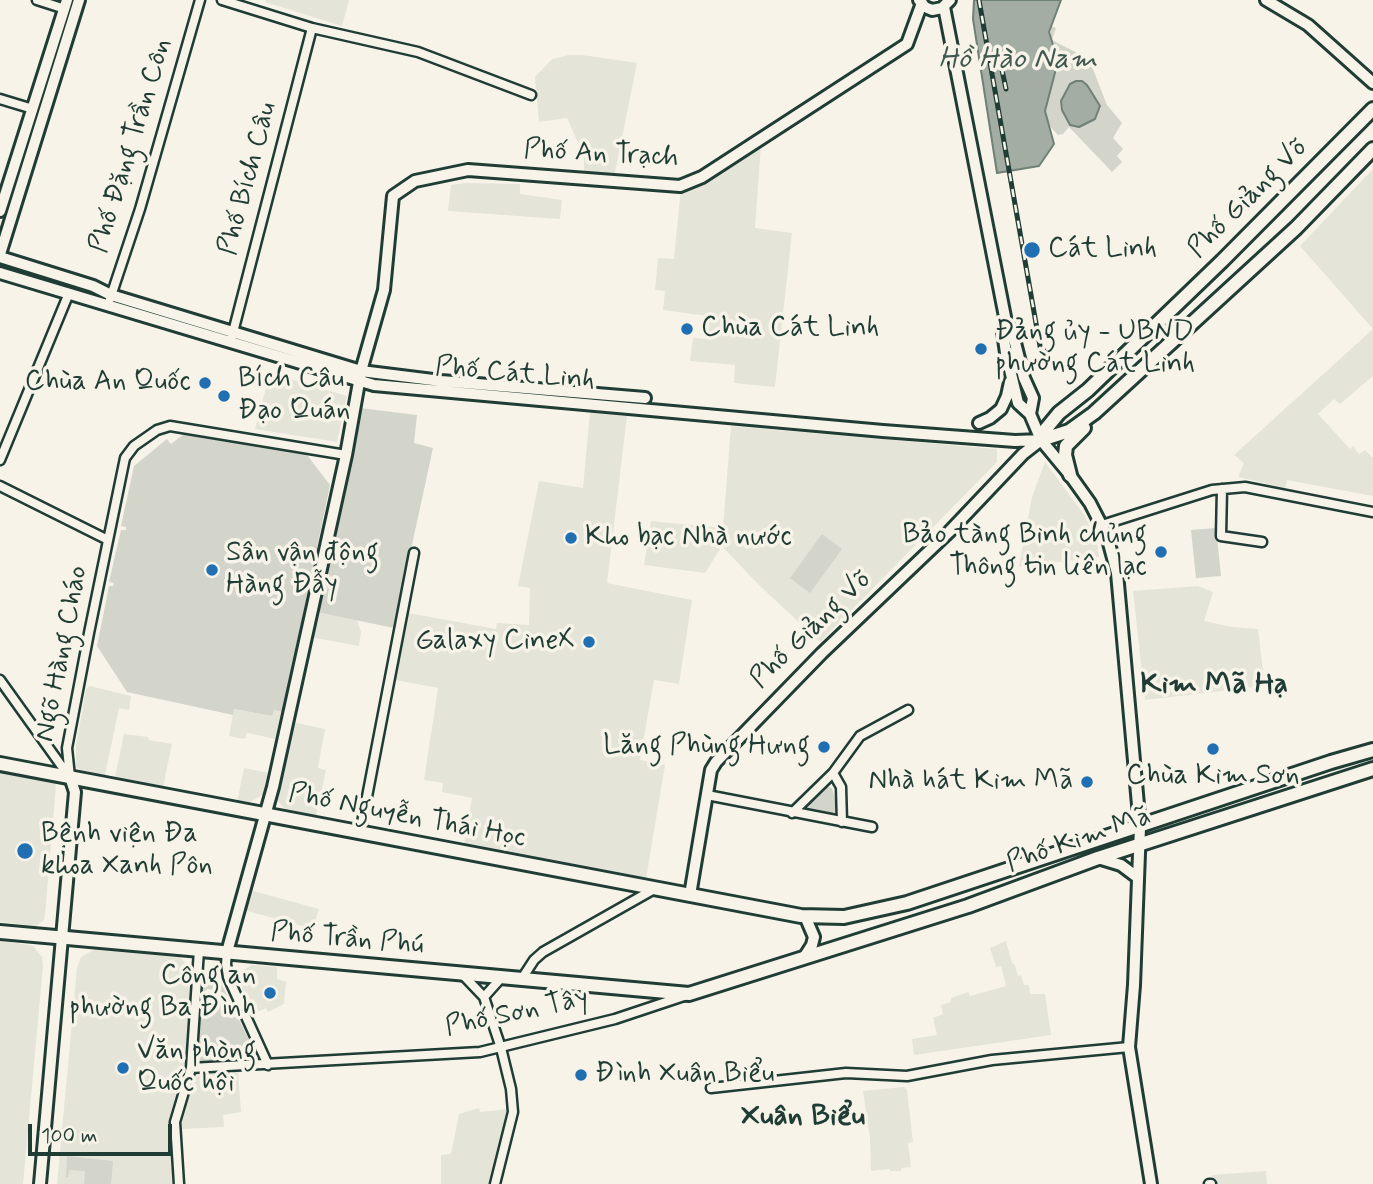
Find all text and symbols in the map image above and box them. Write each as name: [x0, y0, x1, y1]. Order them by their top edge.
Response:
street label: Phố Đặng Trần Côn: [83, 35, 181, 257]
water label: Hồ Hào Nam: [938, 43, 1098, 79]
street label: Phố Bích Câu: [212, 99, 286, 259]
street label: Phố Giảng Võ: [1182, 132, 1316, 266]
street label: Phố An Trạch: [523, 134, 679, 176]
place label: Cát Linh: [1048, 233, 1157, 267]
marker: Cát Linh: [1022, 240, 1042, 260]
place label: Chùa Cát Linh: [701, 312, 879, 346]
place label: Đảng ủy - UBND phường Cát Linh: [995, 316, 1195, 382]
marker: Chùa Cát Linh: [679, 321, 695, 337]
marker: Đảng ủy - UBND phường Cát Linh: [973, 341, 989, 357]
street label: Phố Cát Linh: [434, 351, 596, 399]
place label: Bích Câu Đạo Quán: [238, 363, 350, 429]
place label: Chùa An Quốc: [25, 366, 191, 400]
marker: Chùa An Quốc: [197, 375, 213, 391]
marker: Bích Câu Đạo Quán: [216, 388, 232, 404]
place label: Bảo tàng Binh chủng Thông tin liên lạc: [903, 519, 1147, 585]
place label: Kho bạc Nhà nước: [585, 521, 792, 555]
marker: Kho bạc Nhà nước: [563, 530, 579, 546]
place label: Sân vận động Hàng Đẫy: [226, 537, 379, 603]
marker: Bảo tàng Binh chủng Thông tin liên lạc: [1153, 544, 1169, 560]
marker: Sân vận động Hàng Đẫy: [204, 562, 220, 578]
street label: Ngõ Hàng Cháo: [29, 563, 97, 745]
street label: Phố Giảng Võ: [744, 563, 880, 697]
place label: Galaxy CineX: [415, 625, 575, 659]
marker: Galaxy CineX: [581, 634, 597, 650]
district label: Kim Mã Hạ: [1140, 668, 1288, 704]
place label: Lăng Phùng Hưng: [603, 730, 810, 764]
marker: Lăng Phùng Hưng: [816, 739, 832, 755]
marker: Chùa Kim Sơn: [1205, 741, 1221, 757]
place label: Chùa Kim Sơn: [1126, 760, 1300, 794]
place label: Nhà hát Kim Mã: [868, 765, 1073, 799]
marker: Nhà hát Kim Mã: [1079, 774, 1095, 790]
street label: Phố Nguyễn Thái Học: [286, 778, 528, 856]
street label: Phố Kim Mã: [1002, 801, 1156, 881]
place label: Bệnh viện Đa khoa Xanh Pôn: [41, 818, 213, 884]
marker: Bệnh viện Đa khoa Xanh Pôn: [15, 841, 35, 861]
street label: Phố Trần Phú: [269, 917, 425, 963]
place label: Công an phường Ba Đình: [69, 960, 256, 1026]
street label: Phố Sơn Tây: [442, 982, 592, 1046]
marker: Công an phường Ba Đình: [262, 985, 278, 1001]
place label: Văn phòng Quốc hội: [137, 1035, 256, 1101]
place label: Đình Xuân Biểu: [595, 1058, 774, 1092]
marker: Văn phòng Quốc hội: [115, 1060, 131, 1076]
marker: Đình Xuân Biểu: [573, 1067, 589, 1083]
district label: Xuân Biểu: [741, 1100, 865, 1136]
scale bar: [32, 1110, 175, 1154]
text: 100 m: [41, 1122, 97, 1150]

